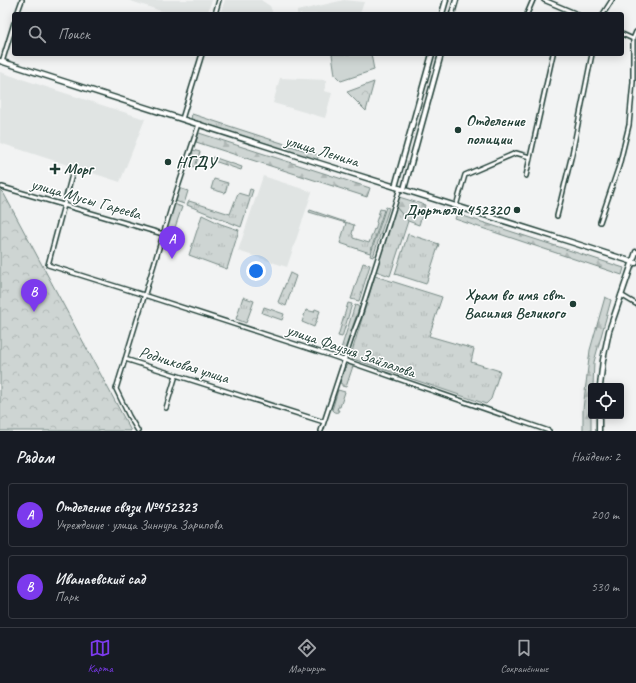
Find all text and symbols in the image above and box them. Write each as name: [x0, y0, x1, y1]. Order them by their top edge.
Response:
search box: [12, 12, 624, 56]
icon: search: [26, 23, 48, 45]
text: Поиск: [58, 25, 90, 44]
place label: Отделение полиции: [466, 111, 526, 149]
marker: Отделение полиции: [453, 125, 463, 135]
street label: улица Ленина: [282, 130, 363, 172]
place label: НГДУ: [176, 152, 219, 172]
marker: НГДУ: [163, 157, 173, 167]
place label: Морг: [64, 159, 96, 179]
marker: Морг: [49, 163, 61, 175]
street label: улица Мусы Гареева: [28, 174, 144, 224]
place label: Дюртюли 452320: [404, 200, 511, 220]
marker: Дюртюли 452320: [512, 205, 522, 215]
pin: A: [159, 226, 185, 259]
your location: [246, 261, 266, 281]
pin: B: [21, 279, 47, 312]
place label: Храм во имя свт. Василия Великого: [464, 285, 567, 323]
marker: Храм во имя свт. Василия Великого: [568, 299, 578, 309]
street label: улица Фаузия Зайлалова: [283, 319, 419, 383]
street label: Родниковая улица: [137, 342, 233, 389]
map controls: [588, 383, 624, 419]
button: locate: [588, 383, 624, 419]
text: Рядом: [16, 447, 54, 468]
text: Найдено: 2: [572, 449, 620, 465]
text: Отделение связи №452323: [55, 498, 197, 517]
text: A: [27, 507, 33, 523]
text: 200 m: [591, 507, 619, 523]
text: Учреждение · улица Зиннура Зарипова: [55, 517, 222, 533]
text: Иванаевский сад: [55, 570, 145, 589]
text: B: [27, 579, 33, 595]
text: 530 m: [591, 579, 619, 595]
text: Парк: [55, 589, 78, 605]
tab: Карта: [88, 637, 113, 675]
tab: Маршрут: [289, 637, 325, 675]
tab: Сохранённые: [500, 637, 548, 675]

